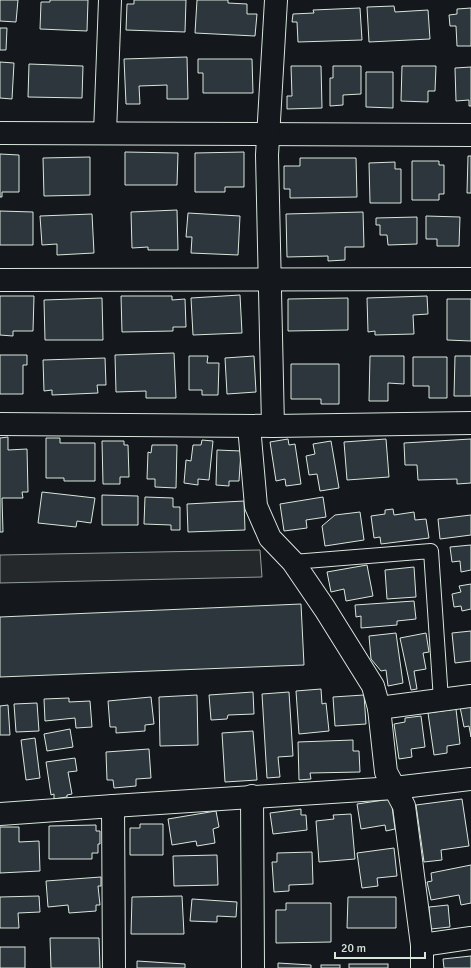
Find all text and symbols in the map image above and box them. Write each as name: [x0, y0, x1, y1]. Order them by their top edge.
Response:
scale bar: [335, 934, 425, 960]
text: 20 m: [341, 941, 366, 956]

